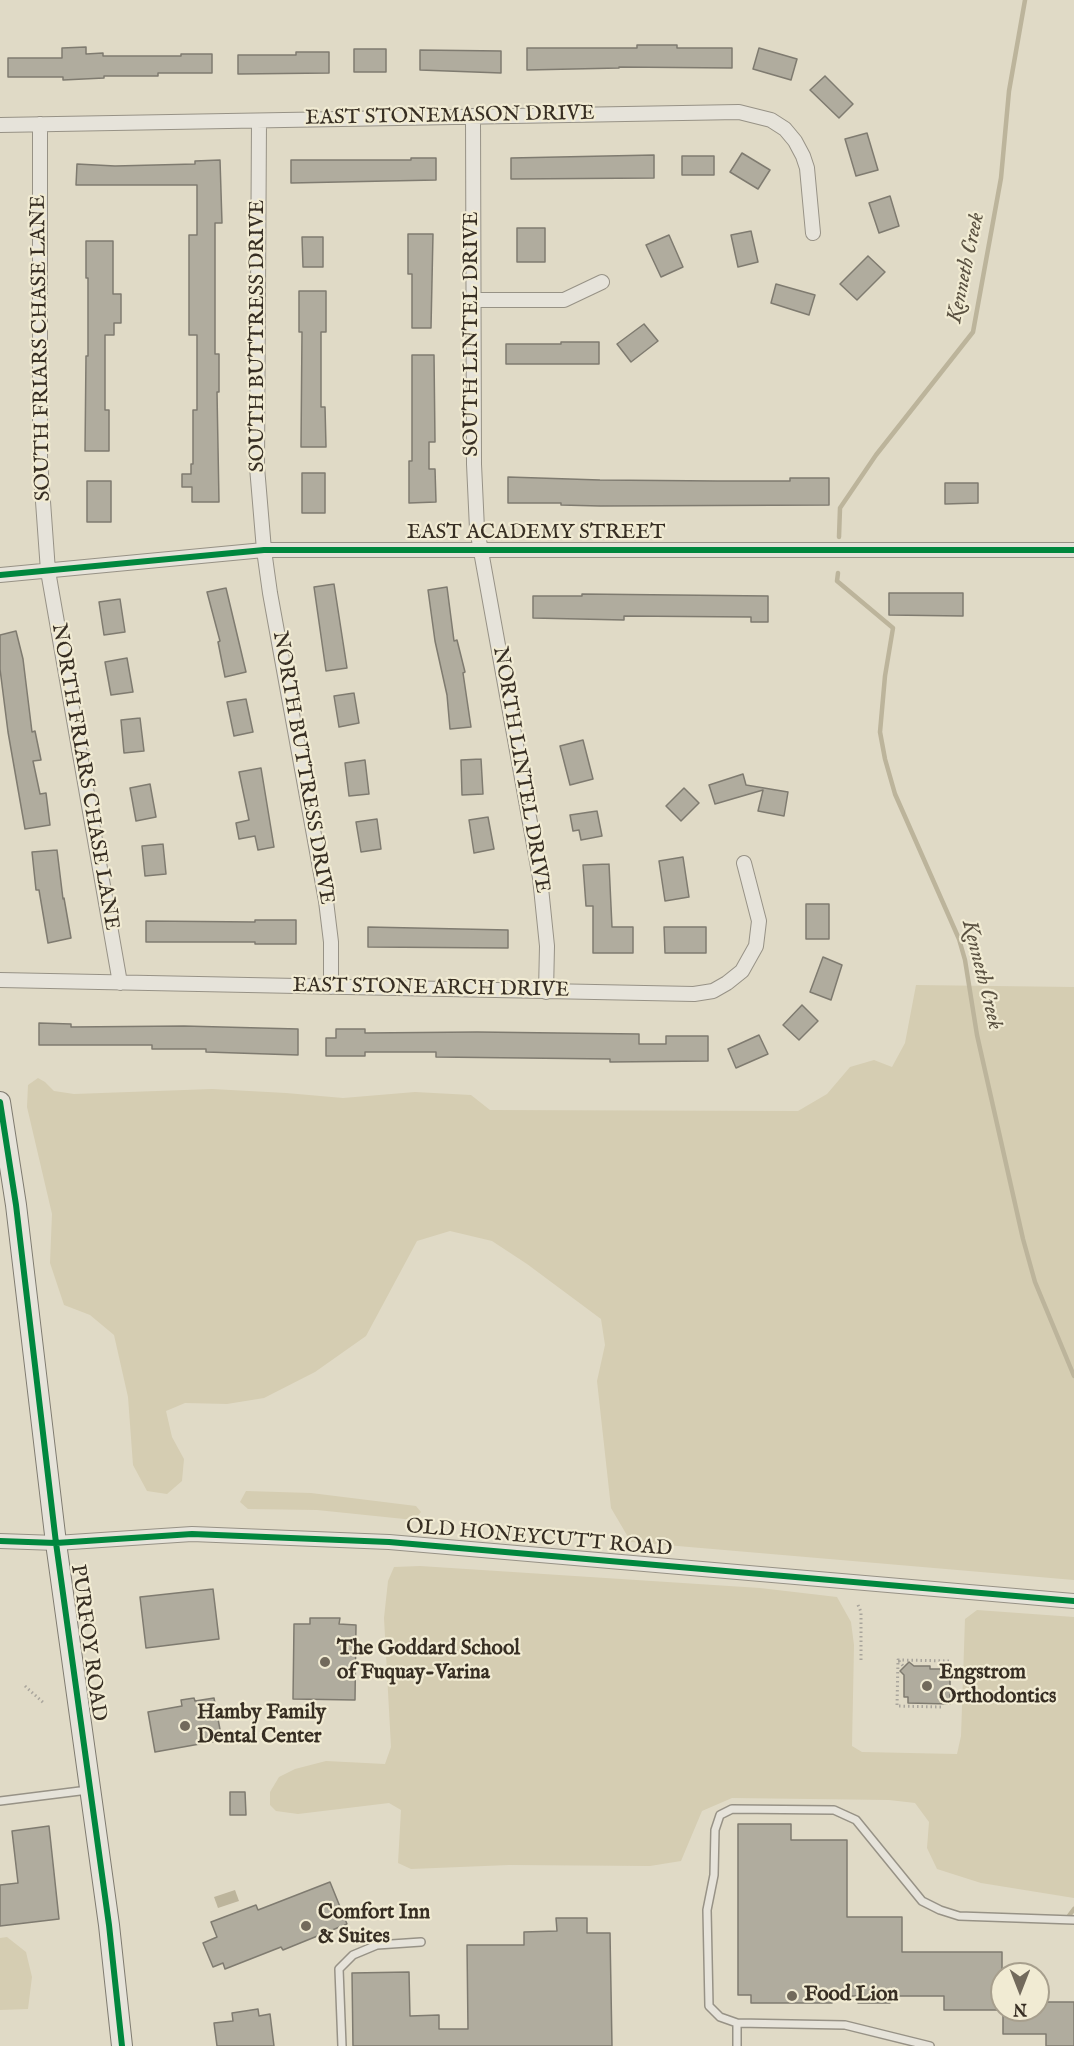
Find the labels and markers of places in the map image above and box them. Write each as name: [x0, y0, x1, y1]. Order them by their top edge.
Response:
place label: The Goddard School of Fuquay-Varina: [337, 1637, 520, 1687]
marker: The Goddard School of Fuquay-Varina: [318, 1655, 332, 1669]
place label: Engstrom Orthodontics: [939, 1661, 1056, 1711]
marker: Engstrom Orthodontics: [920, 1679, 934, 1693]
place label: Hamby Family Dental Center: [197, 1701, 326, 1751]
marker: Hamby Family Dental Center: [178, 1719, 192, 1733]
place label: Comfort Inn & Suites: [318, 1901, 430, 1951]
marker: Comfort Inn & Suites: [299, 1919, 313, 1933]
place label: Food Lion: [804, 1983, 898, 2009]
marker: Food Lion: [785, 1989, 799, 2003]

